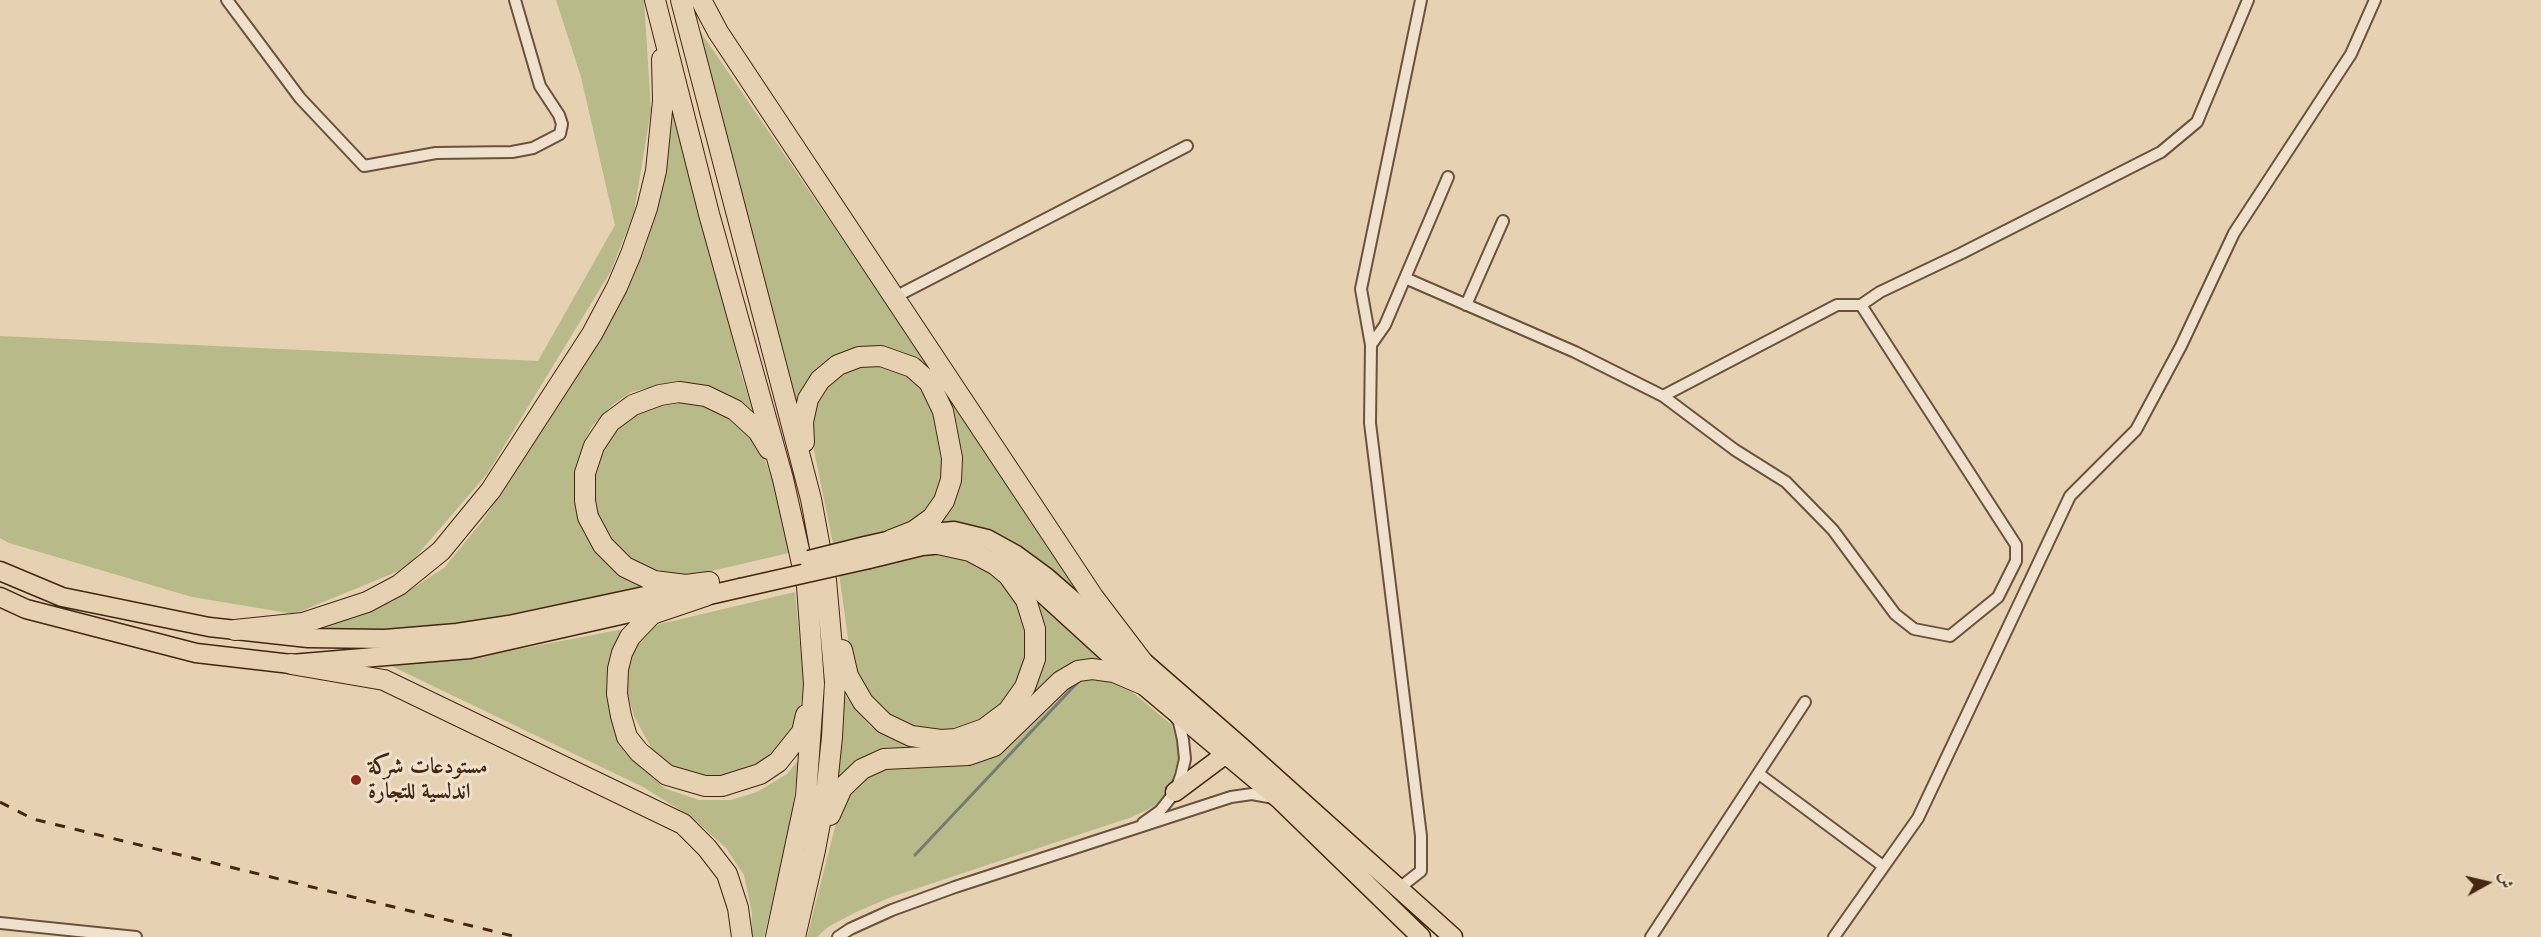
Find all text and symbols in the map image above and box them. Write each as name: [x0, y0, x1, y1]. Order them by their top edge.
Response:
place label: مستودعات شركة اندلسية للتجارة: [368, 754, 488, 806]
marker: مستودعات شركة اندلسية للتجارة: [349, 773, 363, 787]
north arrow: [2457, 853, 2517, 913]
text: ش: [2496, 872, 2514, 889]

